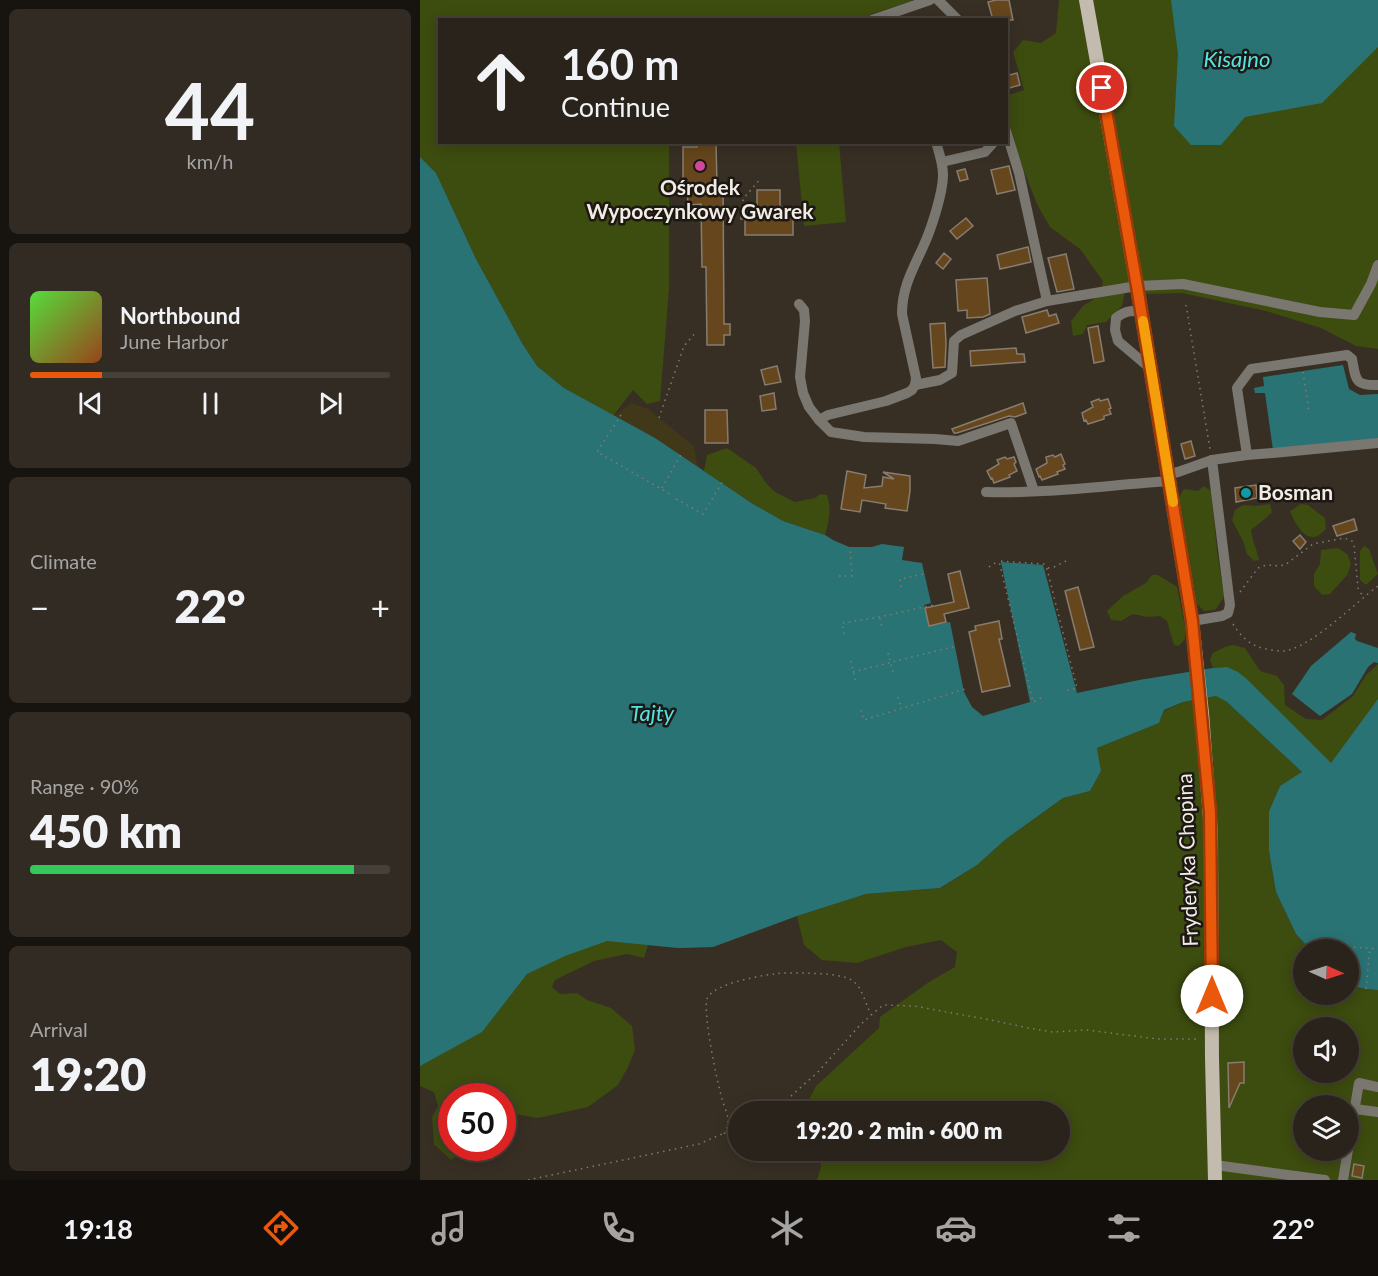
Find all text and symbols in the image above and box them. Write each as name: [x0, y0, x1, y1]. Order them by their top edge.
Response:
text: 160 m: [561, 39, 679, 89]
icon: ahead: [462, 42, 540, 120]
water label: Kisajno: [1204, 45, 1270, 72]
pin: [1076, 62, 1127, 113]
text: 44: [165, 63, 255, 157]
icon: arrive: [1085, 71, 1118, 104]
text: Continue: [561, 90, 670, 123]
text: km/h: [187, 149, 233, 173]
marker: Ośrodek Wypoczynkowy Gwarek: [693, 159, 707, 173]
place label: Ośrodek Wypoczynkowy Gwarek: [587, 174, 814, 223]
text: Northbound: [120, 302, 240, 329]
text: June Harbor: [120, 329, 228, 353]
icon: previous: [74, 387, 107, 420]
icon: pause: [194, 387, 227, 420]
icon: next: [314, 387, 347, 420]
place label: Bosman: [1258, 479, 1333, 504]
marker: Bosman: [1239, 486, 1253, 500]
text: Climate: [30, 549, 97, 573]
text: 22°: [175, 579, 245, 633]
text: −: [30, 587, 49, 627]
text: +: [371, 587, 390, 627]
water label: Tajty: [630, 699, 675, 726]
street label: Fryderyka Chopina: [1171, 773, 1202, 947]
text: Range · 90%: [30, 774, 139, 798]
text: 450 km: [30, 804, 182, 858]
north arrow: [1293, 939, 1359, 1005]
map controls: [1293, 939, 1359, 1161]
position arrow: [1180, 964, 1244, 1028]
text: Arrival: [30, 1017, 88, 1041]
button: sound: [1293, 1017, 1359, 1083]
text: 19:20: [30, 1047, 146, 1101]
speed limit sign: 50: [438, 1083, 516, 1161]
button: layers: [1293, 1095, 1359, 1161]
text: 19:20 · 2 min · 600 m: [796, 1117, 1002, 1144]
icon: directions: [260, 1207, 302, 1249]
icon: music: [428, 1207, 470, 1249]
icon: phone: [597, 1207, 639, 1249]
icon: climate: [766, 1207, 808, 1249]
icon: car: [935, 1207, 977, 1249]
icon: filters: [1103, 1207, 1145, 1249]
text: 19:18: [63, 1212, 133, 1245]
text: 22°: [1272, 1212, 1315, 1245]

